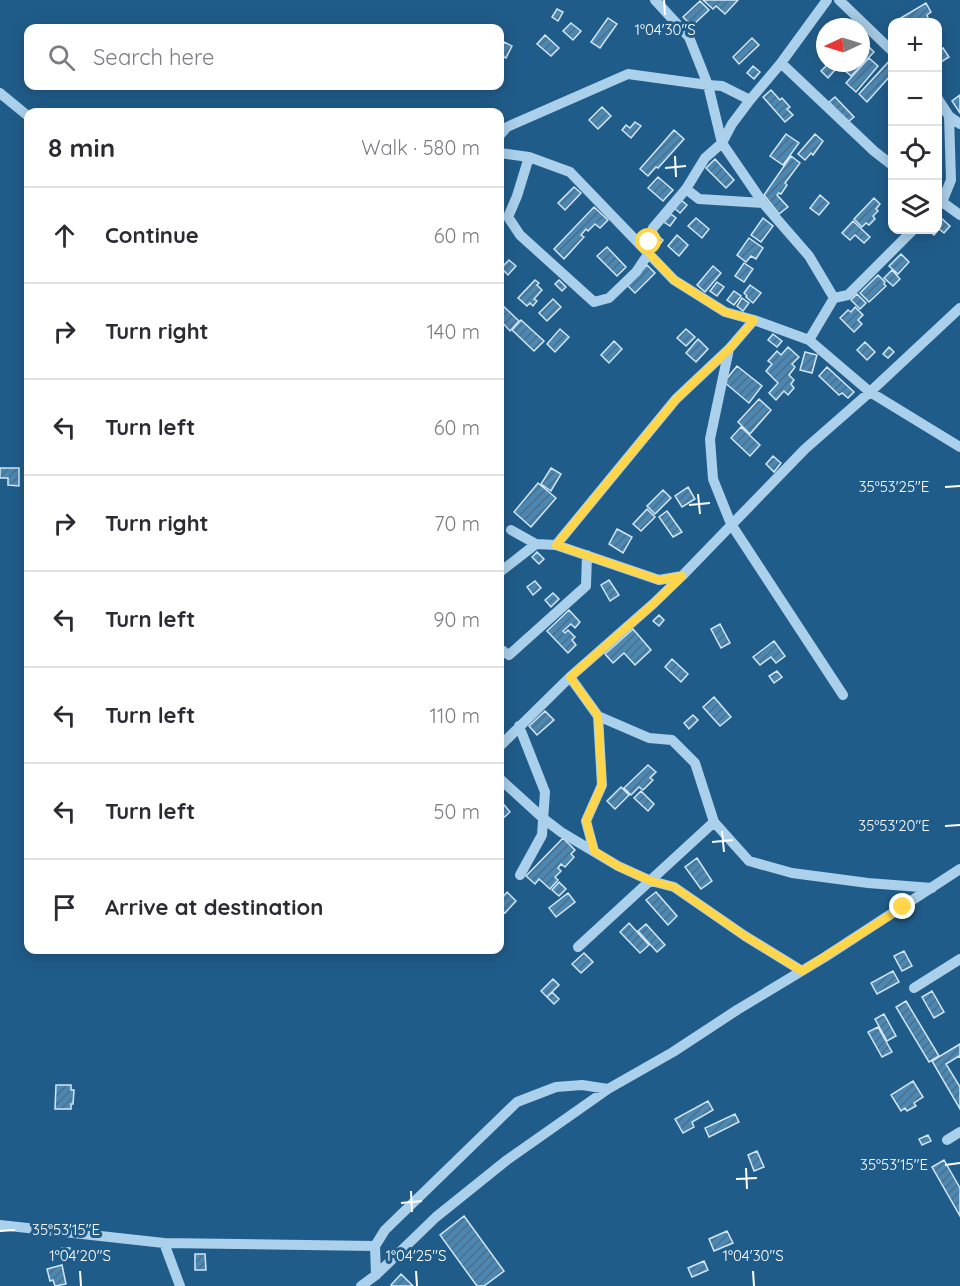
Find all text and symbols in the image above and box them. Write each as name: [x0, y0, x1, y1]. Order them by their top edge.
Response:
north arrow: [816, 18, 870, 72]
map controls: [888, 18, 942, 234]
button: +: [888, 18, 942, 72]
text: 1°04'30"S: [634, 20, 696, 39]
search box: [24, 24, 504, 90]
icon: search: [45, 41, 78, 74]
text: Search here: [93, 43, 214, 71]
button: −: [888, 72, 942, 126]
button: locate: [888, 126, 942, 180]
text: 8 min: [48, 131, 115, 164]
text: Walk · 580 m: [361, 135, 480, 160]
button: layers: [888, 180, 942, 234]
icon: ahead: [48, 219, 81, 252]
text: Continue: [105, 221, 199, 249]
text: 60 m: [434, 223, 480, 248]
route start: [635, 228, 661, 254]
icon: right: [48, 315, 81, 348]
text: Turn right: [105, 317, 209, 345]
text: 140 m: [427, 319, 480, 344]
icon: left: [48, 411, 81, 444]
text: Turn left: [105, 413, 195, 441]
text: 60 m: [434, 415, 480, 440]
text: 35°53'25"E: [859, 477, 929, 496]
icon: right: [48, 507, 81, 540]
text: Turn right: [105, 509, 209, 537]
text: 70 m: [434, 511, 480, 536]
icon: left: [48, 603, 81, 636]
text: Turn left: [105, 605, 195, 633]
text: 90 m: [433, 607, 480, 632]
icon: left: [48, 699, 81, 732]
text: Turn left: [105, 701, 195, 729]
text: 110 m: [430, 703, 480, 728]
icon: left: [48, 795, 81, 828]
text: Turn left: [105, 797, 195, 825]
text: 50 m: [434, 799, 480, 824]
text: 35°53'20"E: [858, 816, 930, 835]
icon: arrive: [48, 891, 81, 924]
text: Arrive at destination: [105, 893, 323, 921]
route end: [889, 893, 915, 919]
text: 35°53'15"E: [860, 1155, 928, 1174]
text: 35°53'15"E: [32, 1220, 100, 1239]
text: 1°04'20"S: [49, 1246, 111, 1265]
text: 1°04'25"S: [386, 1246, 446, 1265]
text: 1°04'30"S: [722, 1246, 784, 1265]

